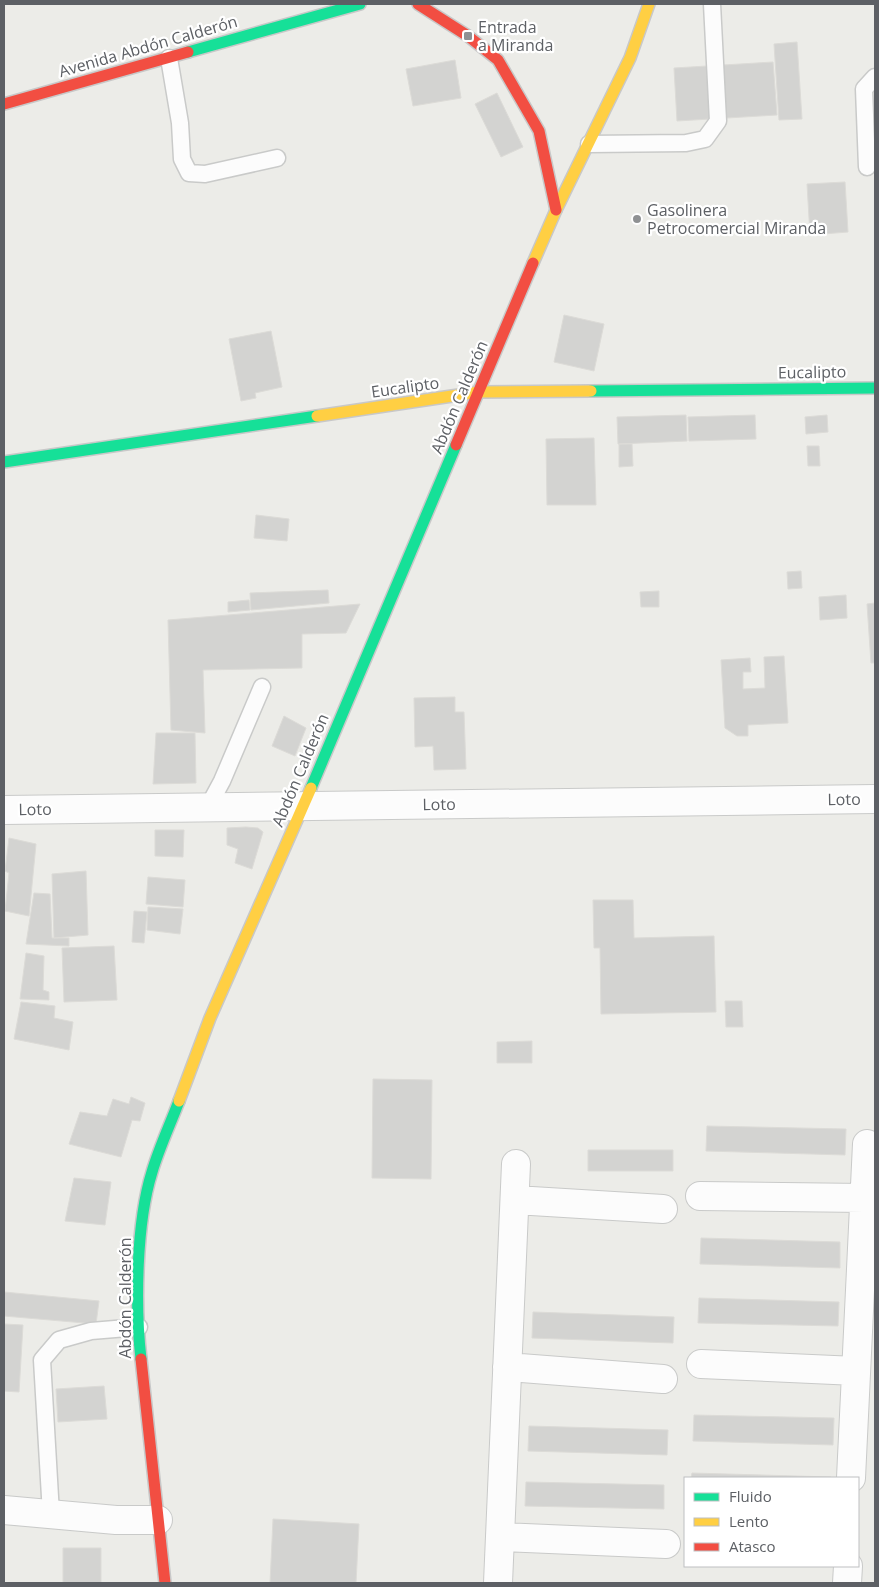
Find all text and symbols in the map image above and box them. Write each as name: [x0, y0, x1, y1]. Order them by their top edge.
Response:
street label: Avenida Abdón Calderón: [56, 10, 240, 82]
place label: Entrada a Miranda: [478, 16, 553, 56]
marker: Entrada a Miranda: [462, 30, 474, 42]
place label: Gasolinera Petrocomercial Miranda: [647, 199, 826, 239]
marker: Gasolinera Petrocomercial Miranda: [631, 213, 643, 225]
street label: Abdón Calderón: [425, 337, 493, 457]
street label: Eucalipto: [778, 360, 846, 384]
street label: Eucalipto: [370, 371, 440, 403]
street label: Abdón Calderón: [266, 710, 334, 830]
street label: Loto: [827, 788, 861, 810]
street label: Loto: [422, 793, 456, 815]
street label: Loto: [18, 798, 52, 820]
street label: Abdón Calderón: [114, 1237, 136, 1359]
legend: [684, 1477, 859, 1567]
text: Fluido: [729, 1486, 772, 1506]
text: Lento: [729, 1511, 769, 1531]
text: Atasco: [729, 1536, 776, 1556]

